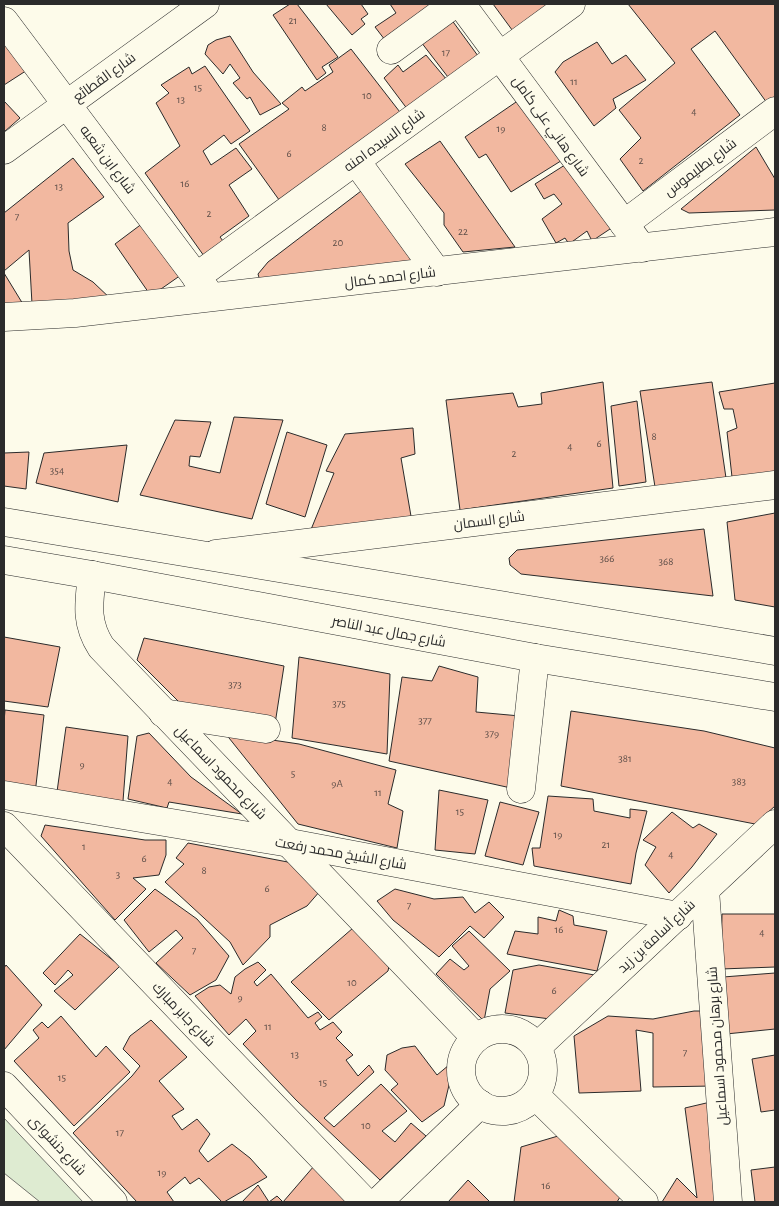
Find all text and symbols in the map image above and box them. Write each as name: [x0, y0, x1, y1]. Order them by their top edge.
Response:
house number: 21: [289, 15, 297, 26]
house number: 17: [442, 47, 451, 58]
street label: شارع القطائع: [71, 51, 139, 106]
street label: شارع هاني على كامل: [506, 74, 591, 182]
house number: 11: [570, 76, 578, 87]
house number: 15: [194, 82, 203, 93]
house number: 10: [362, 90, 372, 101]
house number: 13: [177, 94, 186, 105]
house number: 4: [691, 106, 697, 117]
street label: شارع السيده امنه: [342, 107, 428, 176]
house number: 8: [321, 122, 327, 133]
street label: شارع ابن شعبه: [76, 123, 137, 197]
house number: 19: [497, 123, 505, 134]
street label: شارع بطليموس: [662, 136, 740, 200]
house number: 6: [286, 148, 292, 159]
house number: 2: [638, 155, 644, 166]
house number: 16: [181, 178, 189, 189]
house number: 13: [55, 181, 64, 192]
house number: 2: [206, 208, 212, 219]
house number: 7: [15, 211, 20, 222]
house number: 22: [458, 226, 468, 237]
house number: 20: [333, 237, 344, 248]
street label: شارع احمد كمال: [344, 265, 437, 292]
house number: 8: [651, 431, 657, 442]
house number: 6: [596, 438, 602, 449]
house number: 4: [567, 441, 573, 452]
house number: 2: [511, 448, 517, 459]
house number: 354: [50, 465, 64, 476]
street label: شارع السمان: [453, 510, 526, 533]
house number: 366: [600, 553, 614, 564]
house number: 368: [659, 556, 673, 567]
street label: شارع جمال عبد الناصر: [330, 614, 447, 651]
house number: 373: [228, 679, 242, 690]
house number: 375: [332, 698, 346, 709]
house number: 377: [418, 715, 432, 726]
street label: شارع محمود اسماعيل: [171, 723, 269, 823]
house number: 379: [485, 728, 499, 739]
house number: 381: [618, 753, 632, 764]
house number: 9: [79, 759, 85, 770]
house number: 5: [291, 768, 296, 779]
house number: 4: [167, 776, 173, 787]
house number: 383: [732, 776, 747, 787]
house number: 9A: [331, 778, 343, 789]
house number: 11: [374, 787, 382, 798]
house number: 15: [456, 806, 465, 817]
house number: 19: [554, 829, 562, 840]
street label: شارع الشيخ محمد رفعت: [274, 835, 408, 873]
house number: 21: [602, 839, 610, 850]
house number: 1: [82, 841, 86, 852]
house number: 4: [668, 849, 674, 860]
house number: 6: [141, 853, 147, 864]
house number: 8: [201, 865, 207, 876]
house number: 3: [116, 869, 121, 880]
house number: 6: [264, 883, 270, 894]
street label: شارع أسامة بن زيد: [613, 895, 699, 977]
house number: 7: [407, 900, 412, 911]
house number: 16: [555, 924, 563, 935]
house number: 4: [759, 927, 765, 938]
house number: 7: [192, 945, 197, 956]
street label: شارع برهان محمود اسماعيل: [705, 966, 732, 1126]
house number: 10: [347, 977, 357, 988]
street label: شارع جابر مبارك: [149, 980, 217, 1050]
house number: 6: [551, 985, 557, 996]
house number: 9: [237, 992, 243, 1003]
house number: 11: [264, 1021, 272, 1032]
house number: 7: [683, 1047, 688, 1058]
house number: 13: [291, 1049, 300, 1060]
house number: 15: [58, 1072, 67, 1083]
house number: 15: [319, 1077, 328, 1088]
street label: شارع دنشواى: [25, 1113, 88, 1179]
house number: 10: [361, 1120, 371, 1131]
house number: 17: [116, 1127, 125, 1138]
house number: 19: [158, 1167, 166, 1178]
house number: 16: [542, 1180, 550, 1191]

